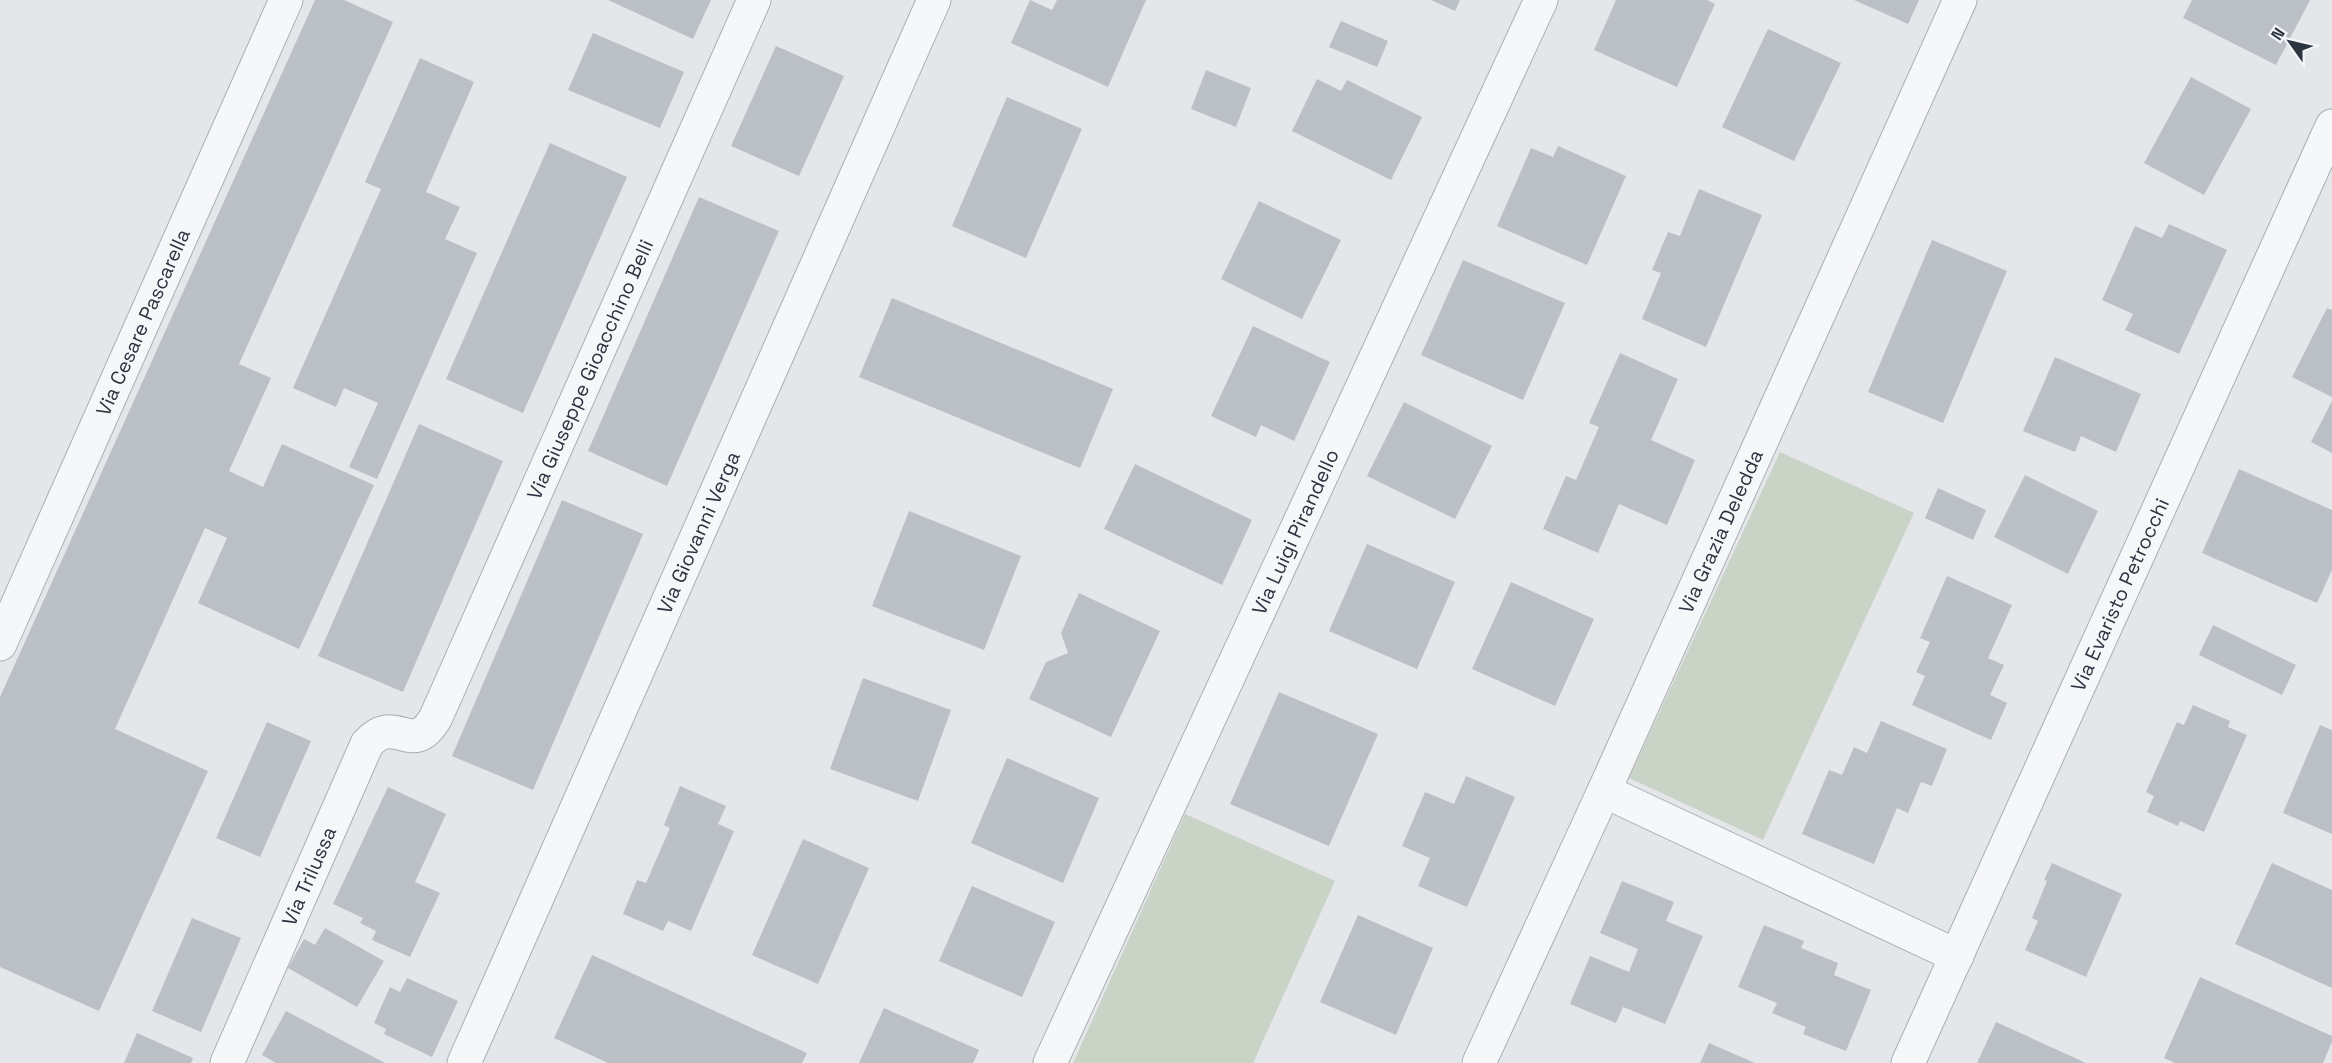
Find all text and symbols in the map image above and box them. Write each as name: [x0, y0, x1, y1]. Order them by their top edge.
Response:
north arrow: [2260, 12, 2320, 72]
text: N: [2266, 24, 2290, 44]
street label: Via Cesare Pascarella: [90, 225, 196, 420]
street label: Via Giuseppe Gioacchino Belli: [521, 235, 659, 504]
street label: Via Luigi Pirandello: [1246, 445, 1345, 619]
street label: Via Grazia Deledda: [1673, 445, 1769, 617]
street label: Via Giovanni Verga: [651, 447, 746, 618]
street label: Via Evaristo Petrocchi: [2065, 494, 2175, 695]
street label: Via Trilussa: [276, 823, 342, 930]

